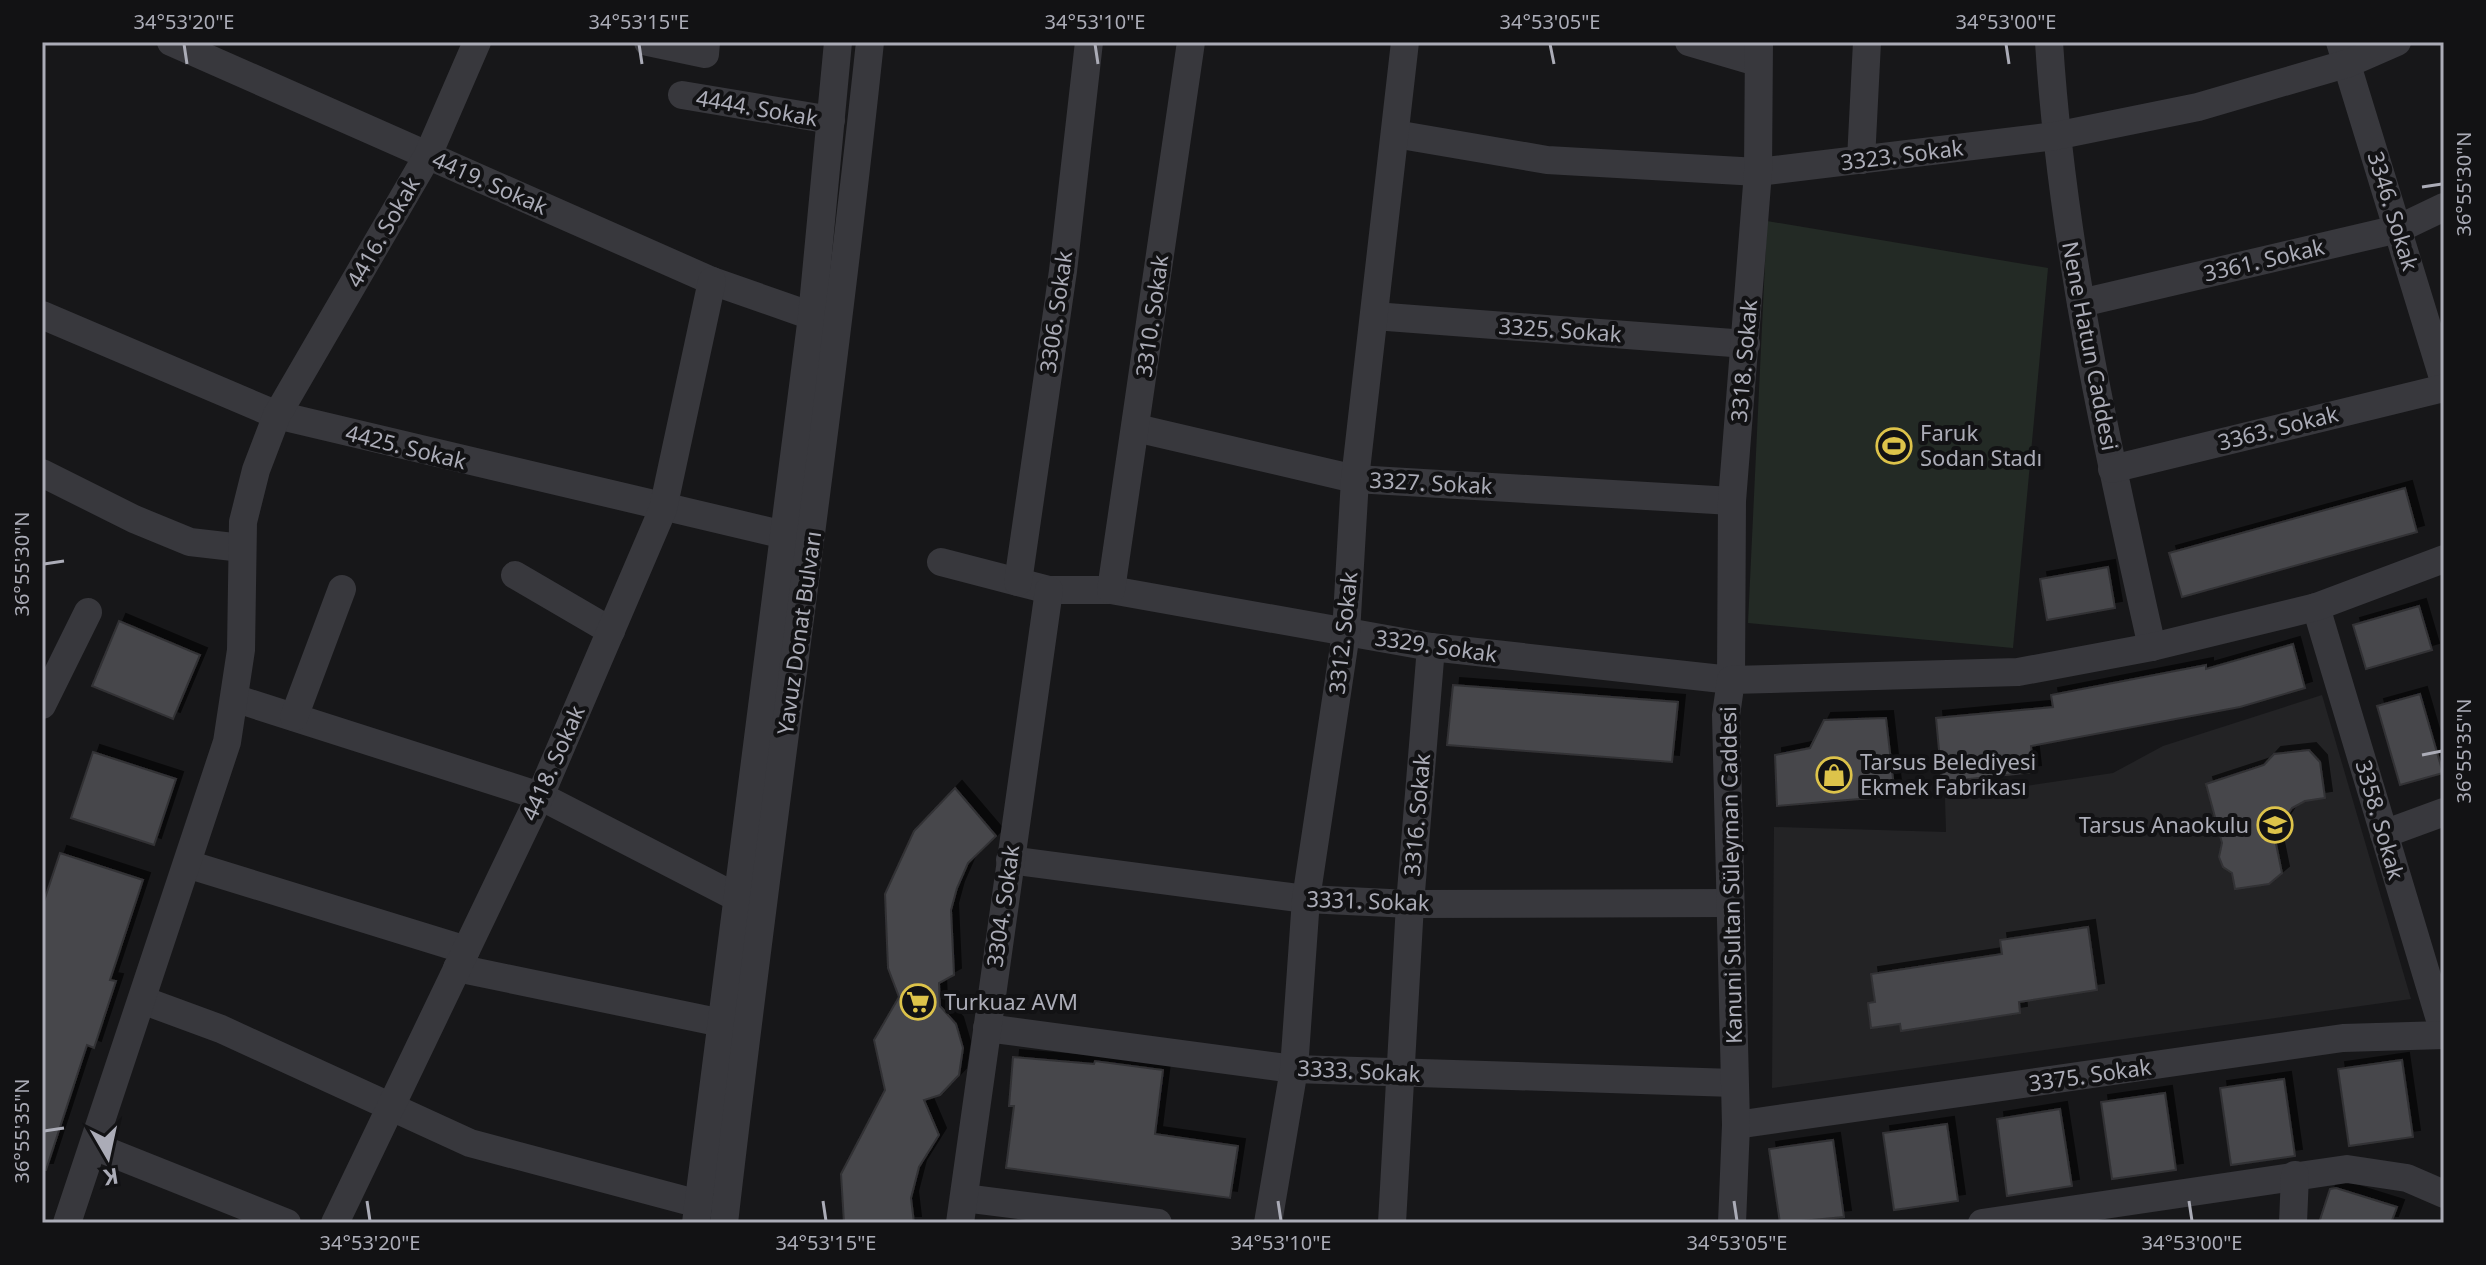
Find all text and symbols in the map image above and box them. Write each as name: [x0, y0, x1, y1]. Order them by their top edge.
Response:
text: 34°53'20"E: [134, 8, 234, 35]
text: 34°53'15"E: [589, 8, 689, 35]
text: 34°53'10"E: [1045, 8, 1145, 35]
text: 34°53'05"E: [1500, 8, 1600, 35]
text: 34°53'00"E: [1956, 8, 2056, 35]
street label: 4444. Sokak: [694, 82, 821, 133]
text: 36°55'30"N: [2450, 131, 2477, 237]
street label: 3323. Sokak: [1839, 132, 1965, 176]
street label: 4419. Sokak: [428, 143, 553, 221]
street label: 3346. Sokak: [2362, 147, 2426, 274]
street label: 4416. Sokak: [338, 170, 426, 292]
street label: 3361. Sokak: [2200, 230, 2327, 287]
street label: Nene Hatun Caddesi: [2056, 239, 2126, 453]
street label: 3306. Sokak: [1032, 249, 1078, 375]
street label: 3310. Sokak: [1128, 253, 1174, 379]
street label: 3318. Sokak: [1723, 298, 1763, 424]
street label: 3325. Sokak: [1498, 310, 1623, 348]
street label: 3363. Sokak: [2214, 398, 2341, 456]
street label: 4425. Sokak: [343, 417, 470, 476]
place label: Faruk Sodan Stadı: [1920, 417, 2042, 472]
sports icon: Faruk Sodan Stadı: [1875, 427, 1913, 465]
street label: 3327. Sokak: [1369, 464, 1494, 500]
text: 36°55'30"N: [8, 511, 35, 617]
street label: Yavuz Donat Bulvarı: [769, 529, 827, 737]
street label: 3312. Sokak: [1321, 570, 1363, 696]
street label: 3329. Sokak: [1373, 622, 1499, 668]
text: 36°55'35"N: [2450, 698, 2477, 804]
street label: 4418. Sokak: [513, 700, 591, 825]
street label: Kanuni Sultan Süleyman Caddesi: [1712, 706, 1748, 1044]
place label: Tarsus Belediyesi Ekmek Fabrikası: [1860, 746, 2036, 801]
street label: 3316. Sokak: [1396, 752, 1436, 878]
shop icon: Tarsus Belediyesi Ekmek Fabrikası: [1815, 756, 1853, 794]
street label: 3358. Sokak: [2350, 756, 2412, 883]
school or university icon: Tarsus Anaokulu: [2256, 806, 2294, 844]
place label: Tarsus Anaokulu: [2079, 809, 2249, 839]
street label: 3304. Sokak: [979, 843, 1025, 969]
street label: 3331. Sokak: [1306, 883, 1430, 917]
supermarket icon: Turkuaz AVM: [899, 983, 937, 1021]
place label: Turkuaz AVM: [944, 986, 1078, 1016]
street label: 3375. Sokak: [2027, 1051, 2153, 1097]
street label: 3333. Sokak: [1297, 1052, 1422, 1088]
text: 36°55'35"N: [8, 1078, 35, 1184]
north arrow: [68, 1117, 148, 1197]
text: K: [101, 1162, 121, 1194]
text: 34°53'20"E: [320, 1229, 420, 1256]
text: 34°53'15"E: [776, 1229, 876, 1256]
text: 34°53'10"E: [1231, 1229, 1331, 1256]
text: 34°53'05"E: [1687, 1229, 1787, 1256]
text: 34°53'00"E: [2142, 1229, 2242, 1256]

